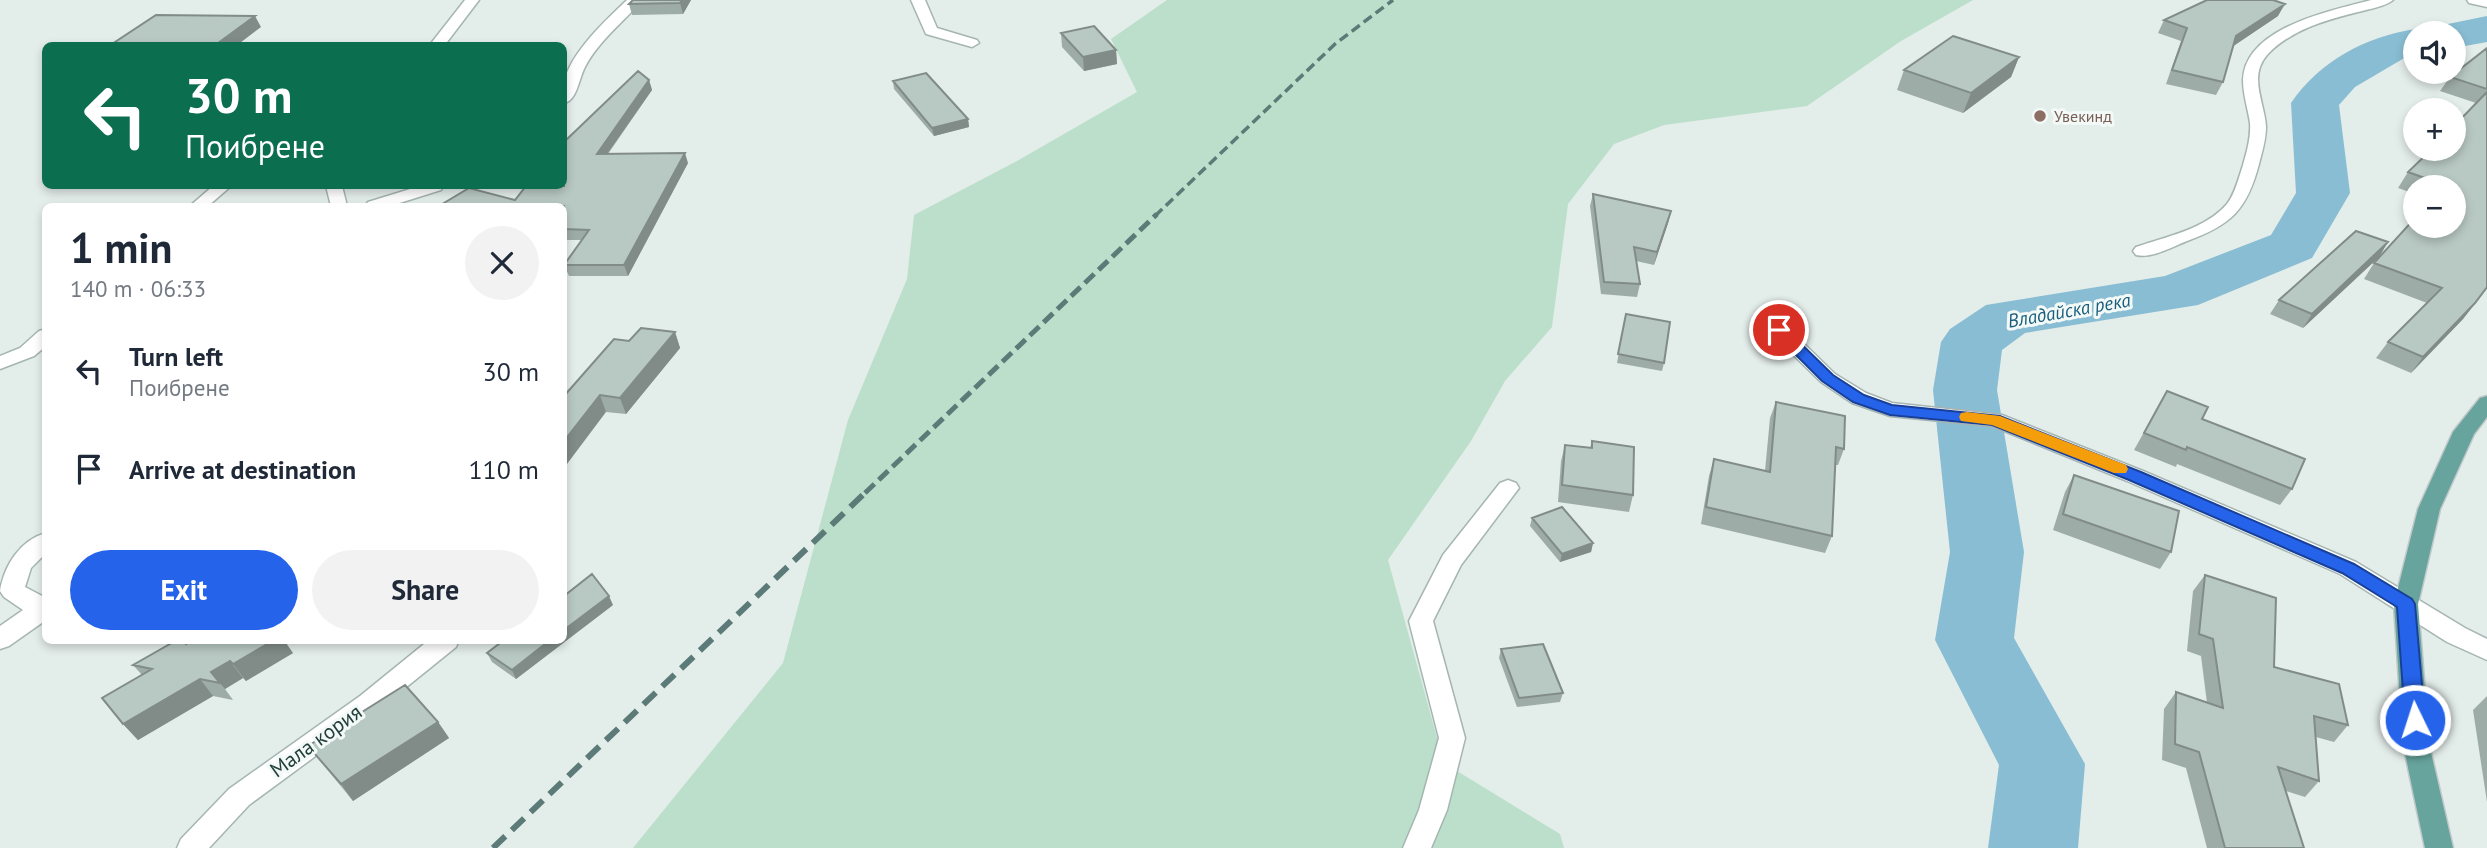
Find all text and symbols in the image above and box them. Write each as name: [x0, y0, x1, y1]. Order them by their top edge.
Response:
map controls: [2403, 21, 2466, 238]
button: sound: [2403, 21, 2466, 84]
text: 30 m: [185, 63, 292, 127]
icon: left: [70, 70, 161, 161]
button: +: [2403, 98, 2466, 161]
place label: Увекинд: [2054, 106, 2112, 126]
marker: Увекинд: [2032, 108, 2048, 124]
text: Поибрене: [185, 125, 325, 167]
button: −: [2403, 175, 2466, 238]
text: 1 min: [70, 220, 172, 275]
button: close: [465, 226, 539, 300]
text: 140 m · 06:33: [70, 274, 206, 303]
water label: Владайска река: [2006, 287, 2133, 333]
pin: [1749, 300, 1809, 360]
icon: arrive: [1760, 311, 1798, 349]
text: Turn left: [129, 340, 223, 373]
icon: left: [70, 352, 108, 390]
text: 30 m: [483, 355, 539, 388]
text: Поибрене: [129, 373, 230, 402]
icon: arrive: [70, 450, 108, 488]
text: Arrive at destination: [129, 453, 356, 486]
text: 110 m: [468, 453, 539, 486]
button: Exit: [70, 550, 298, 630]
button: Share: [312, 550, 539, 630]
position arrow: [2378, 683, 2452, 757]
street label: Мала кория: [264, 698, 367, 783]

